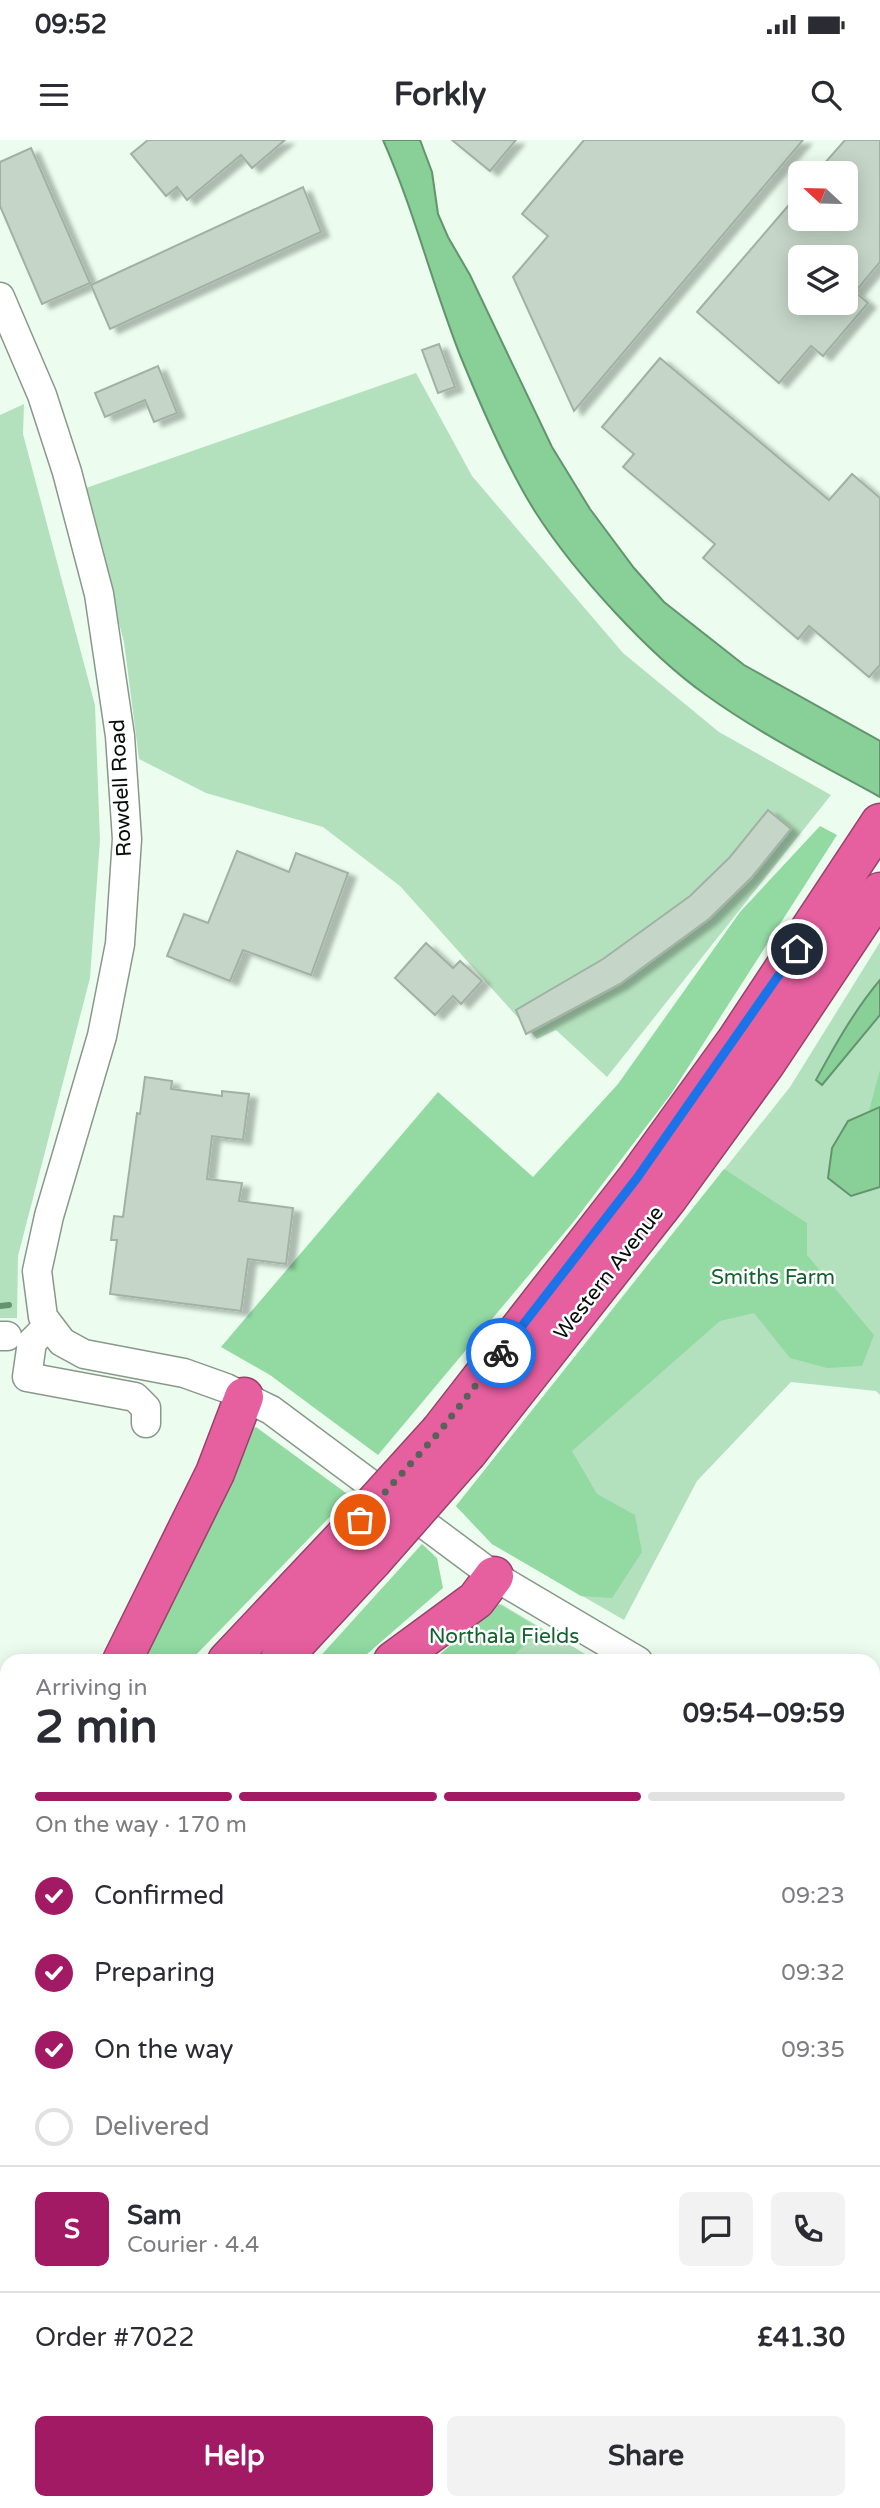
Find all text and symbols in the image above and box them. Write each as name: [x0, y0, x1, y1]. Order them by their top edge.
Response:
text: 09:52: [35, 9, 107, 40]
icon: menu: [35, 76, 73, 114]
text: Forkly: [394, 76, 486, 114]
icon: search: [807, 76, 845, 114]
north arrow: [788, 161, 858, 231]
map controls: [788, 161, 858, 315]
button: layers: [788, 245, 858, 315]
street label: Rowdell Road: [105, 718, 137, 858]
pin: [767, 919, 827, 979]
icon: home: [778, 930, 816, 968]
street label: Western Avenue: [549, 1201, 669, 1345]
park label: Smiths Farm: [711, 1265, 835, 1290]
courier: [466, 1318, 536, 1388]
icon: bike: [482, 1334, 520, 1372]
pin: [330, 1490, 390, 1550]
icon: bag: [341, 1501, 379, 1539]
park label: Northala Fields: [429, 1624, 579, 1649]
text: Arriving in: [35, 1674, 148, 1702]
text: 09:54–09:59: [683, 1698, 845, 1729]
text: 2 min: [35, 1700, 158, 1755]
text: On the way · 170 m: [35, 1811, 247, 1839]
icon: check: [35, 1877, 73, 1915]
text: Confirmed: [94, 1880, 224, 1911]
text: 09:23: [781, 1882, 845, 1910]
icon: check: [35, 1954, 73, 1992]
text: Preparing: [94, 1957, 215, 1988]
text: 09:32: [781, 1959, 845, 1987]
icon: check: [35, 2031, 73, 2069]
text: On the way: [94, 2034, 234, 2065]
text: 09:35: [781, 2036, 845, 2064]
text: Delivered: [94, 2111, 210, 2142]
button: chat: [679, 2192, 753, 2266]
button: phone: [771, 2192, 845, 2266]
text: Sam: [127, 2200, 182, 2231]
text: S: [64, 2214, 80, 2245]
text: Courier · 4.4: [127, 2231, 259, 2259]
text: Order #7022: [35, 2322, 195, 2353]
text: £41.30: [757, 2322, 845, 2353]
button: Help: [35, 2416, 433, 2496]
button: Share: [447, 2416, 845, 2496]

